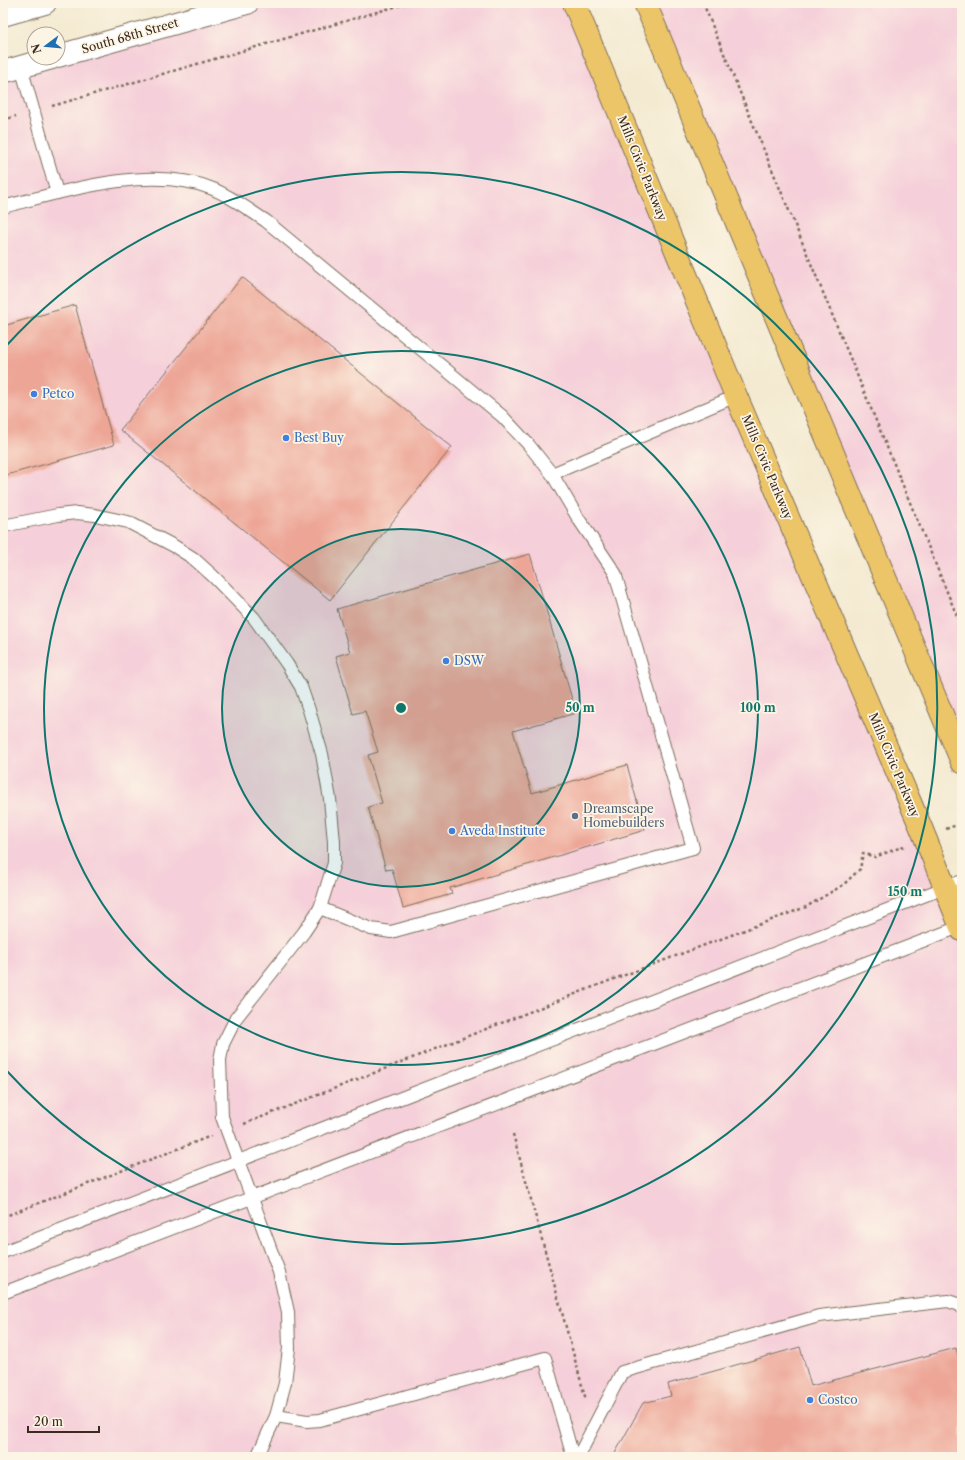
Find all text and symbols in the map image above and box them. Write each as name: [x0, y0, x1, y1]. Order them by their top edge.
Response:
street label: South 68th Street: [80, 14, 181, 57]
north arrow: [26, 26, 66, 66]
text: N: [28, 42, 44, 55]
street label: Mills Civic Parkway: [615, 113, 670, 223]
place label: Petco: [42, 386, 74, 401]
marker: Petco: [29, 389, 39, 399]
street label: Mills Civic Parkway: [739, 412, 796, 521]
place label: Best Buy: [294, 430, 344, 445]
marker: Best Buy: [281, 433, 291, 443]
place label: DSW: [454, 653, 485, 668]
marker: DSW: [441, 656, 451, 666]
text: 50 m: [565, 700, 595, 715]
text: 100 m: [740, 700, 776, 715]
centre of rings: [394, 701, 408, 715]
street label: Mills Civic Parkway: [866, 710, 923, 819]
place label: Dreamscape Homebuilders: [583, 801, 664, 830]
marker: Dreamscape Homebuilders: [570, 811, 580, 821]
place label: Aveda Institute: [459, 823, 546, 838]
marker: Aveda Institute: [447, 826, 457, 836]
text: 150 m: [888, 884, 922, 899]
place label: Costco: [818, 1392, 858, 1407]
marker: Costco: [805, 1395, 815, 1405]
scale bar: [28, 1408, 99, 1434]
text: 20 m: [34, 1414, 63, 1429]

